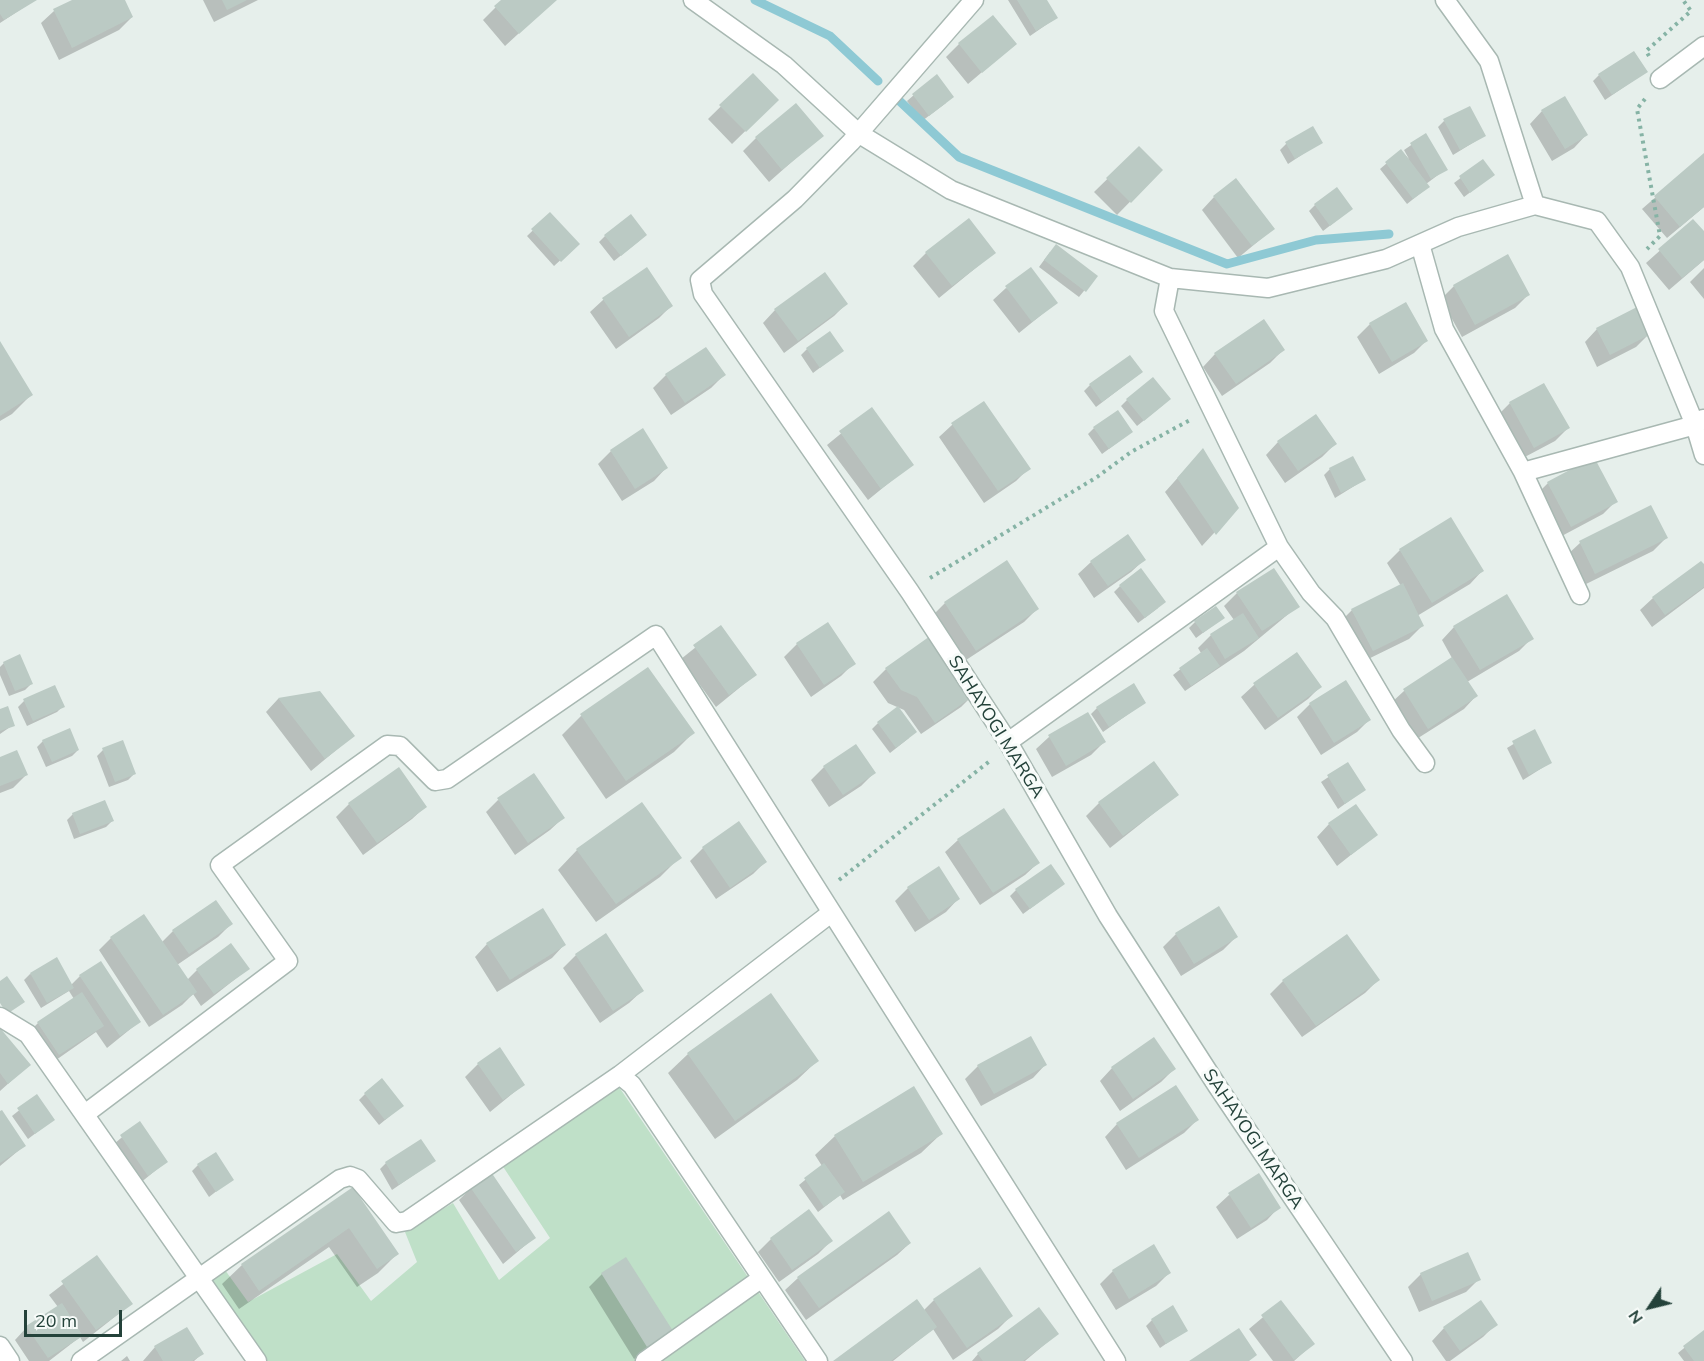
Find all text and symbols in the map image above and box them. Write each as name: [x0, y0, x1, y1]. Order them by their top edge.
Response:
street label: SAHAYOGI MARGA: [943, 652, 1049, 802]
street label: SAHAYOGI MARGA: [1198, 1065, 1308, 1213]
north arrow: [1620, 1277, 1680, 1337]
scale bar: [27, 1298, 124, 1336]
text: N: [1624, 1307, 1647, 1328]
text: 20 m: [35, 1309, 77, 1332]

